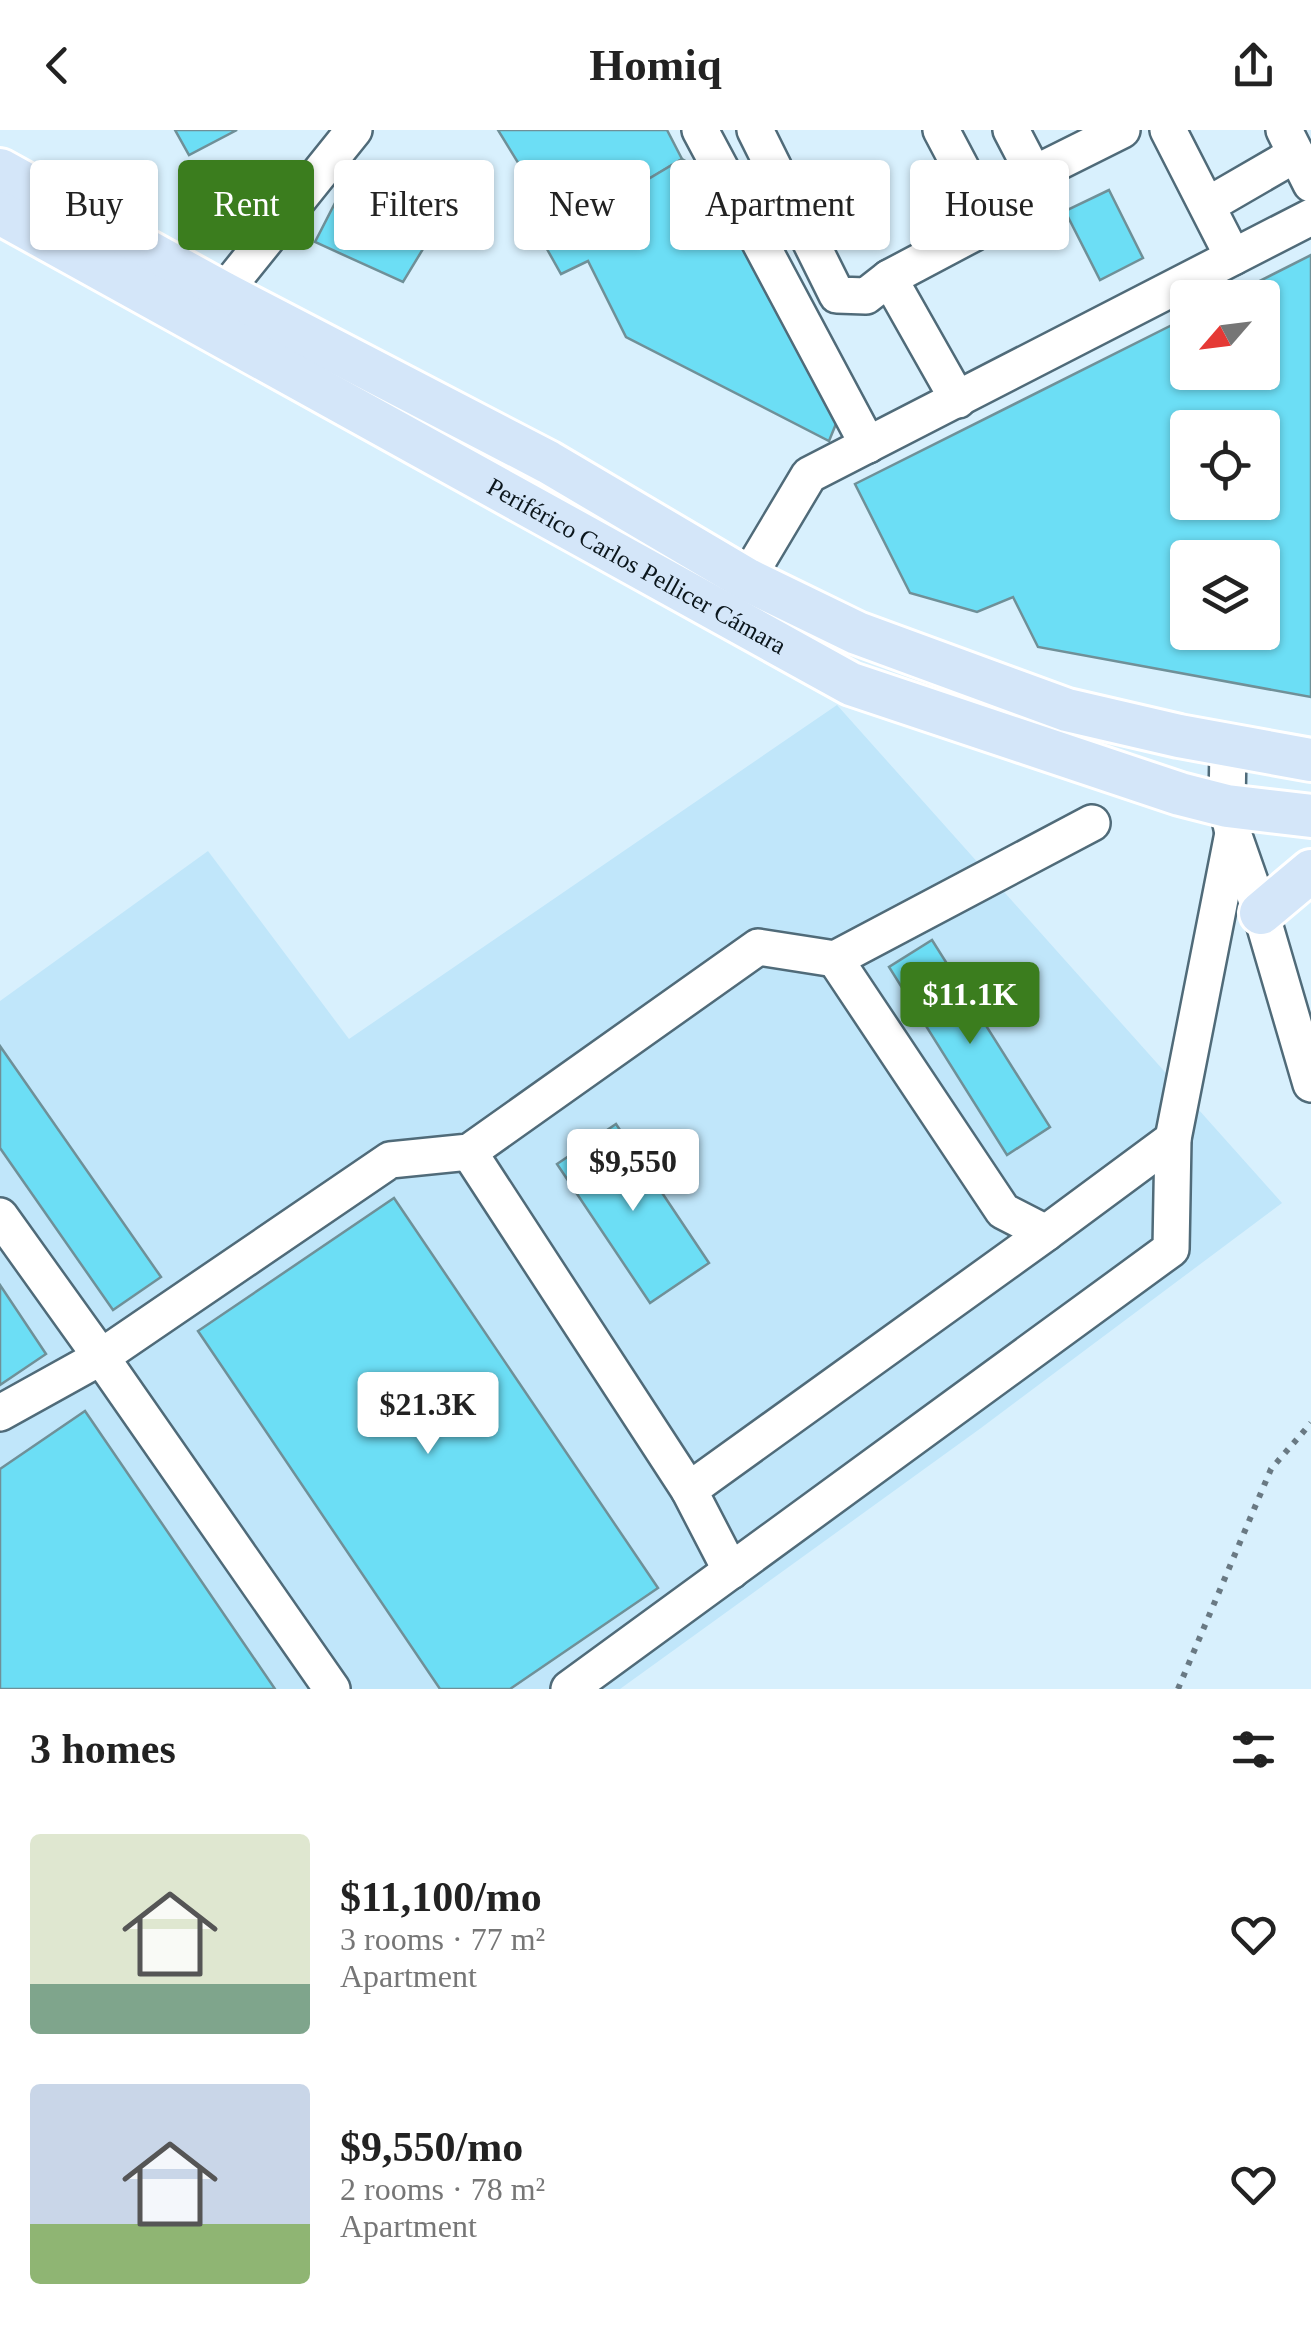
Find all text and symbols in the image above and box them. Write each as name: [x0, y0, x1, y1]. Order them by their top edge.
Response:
icon: back: [30, 38, 85, 93]
icon: share: [1226, 38, 1281, 93]
text: Homiq: [589, 40, 722, 90]
chip: Buy: [30, 160, 158, 250]
chip: Rent: [178, 160, 314, 250]
chip: Filters: [334, 160, 494, 250]
chip: New: [514, 160, 650, 250]
chip: Apartment: [670, 160, 890, 250]
chip: House: [910, 160, 1069, 250]
north arrow: [1170, 280, 1280, 390]
map controls: [1170, 280, 1280, 650]
button: locate: [1170, 410, 1280, 520]
street label: Periférico Carlos Pellicer Cámara: [483, 472, 791, 659]
button: layers: [1170, 540, 1280, 650]
pin: $11.1K: [889, 962, 1051, 1047]
text: $11.1K: [922, 976, 1018, 1012]
pin: $9,550: [552, 1129, 714, 1214]
text: $9,550: [589, 1143, 677, 1179]
pin: $21.3K: [347, 1372, 509, 1457]
text: $21.3K: [380, 1386, 476, 1422]
icon: filters: [1226, 1722, 1281, 1777]
text: 3 homes: [30, 1726, 176, 1772]
icon: home: [110, 1874, 230, 1994]
text: $11,100/mo: [340, 1874, 542, 1920]
icon: heart: [1226, 1907, 1281, 1962]
text: 3 rooms · 77 m²: [340, 1921, 545, 1957]
text: Apartment: [340, 1958, 477, 1994]
icon: home: [110, 2124, 230, 2244]
text: $9,550/mo: [340, 2124, 523, 2170]
icon: heart: [1226, 2157, 1281, 2212]
text: 2 rooms · 78 m²: [340, 2171, 545, 2207]
text: Apartment: [340, 2208, 477, 2244]

